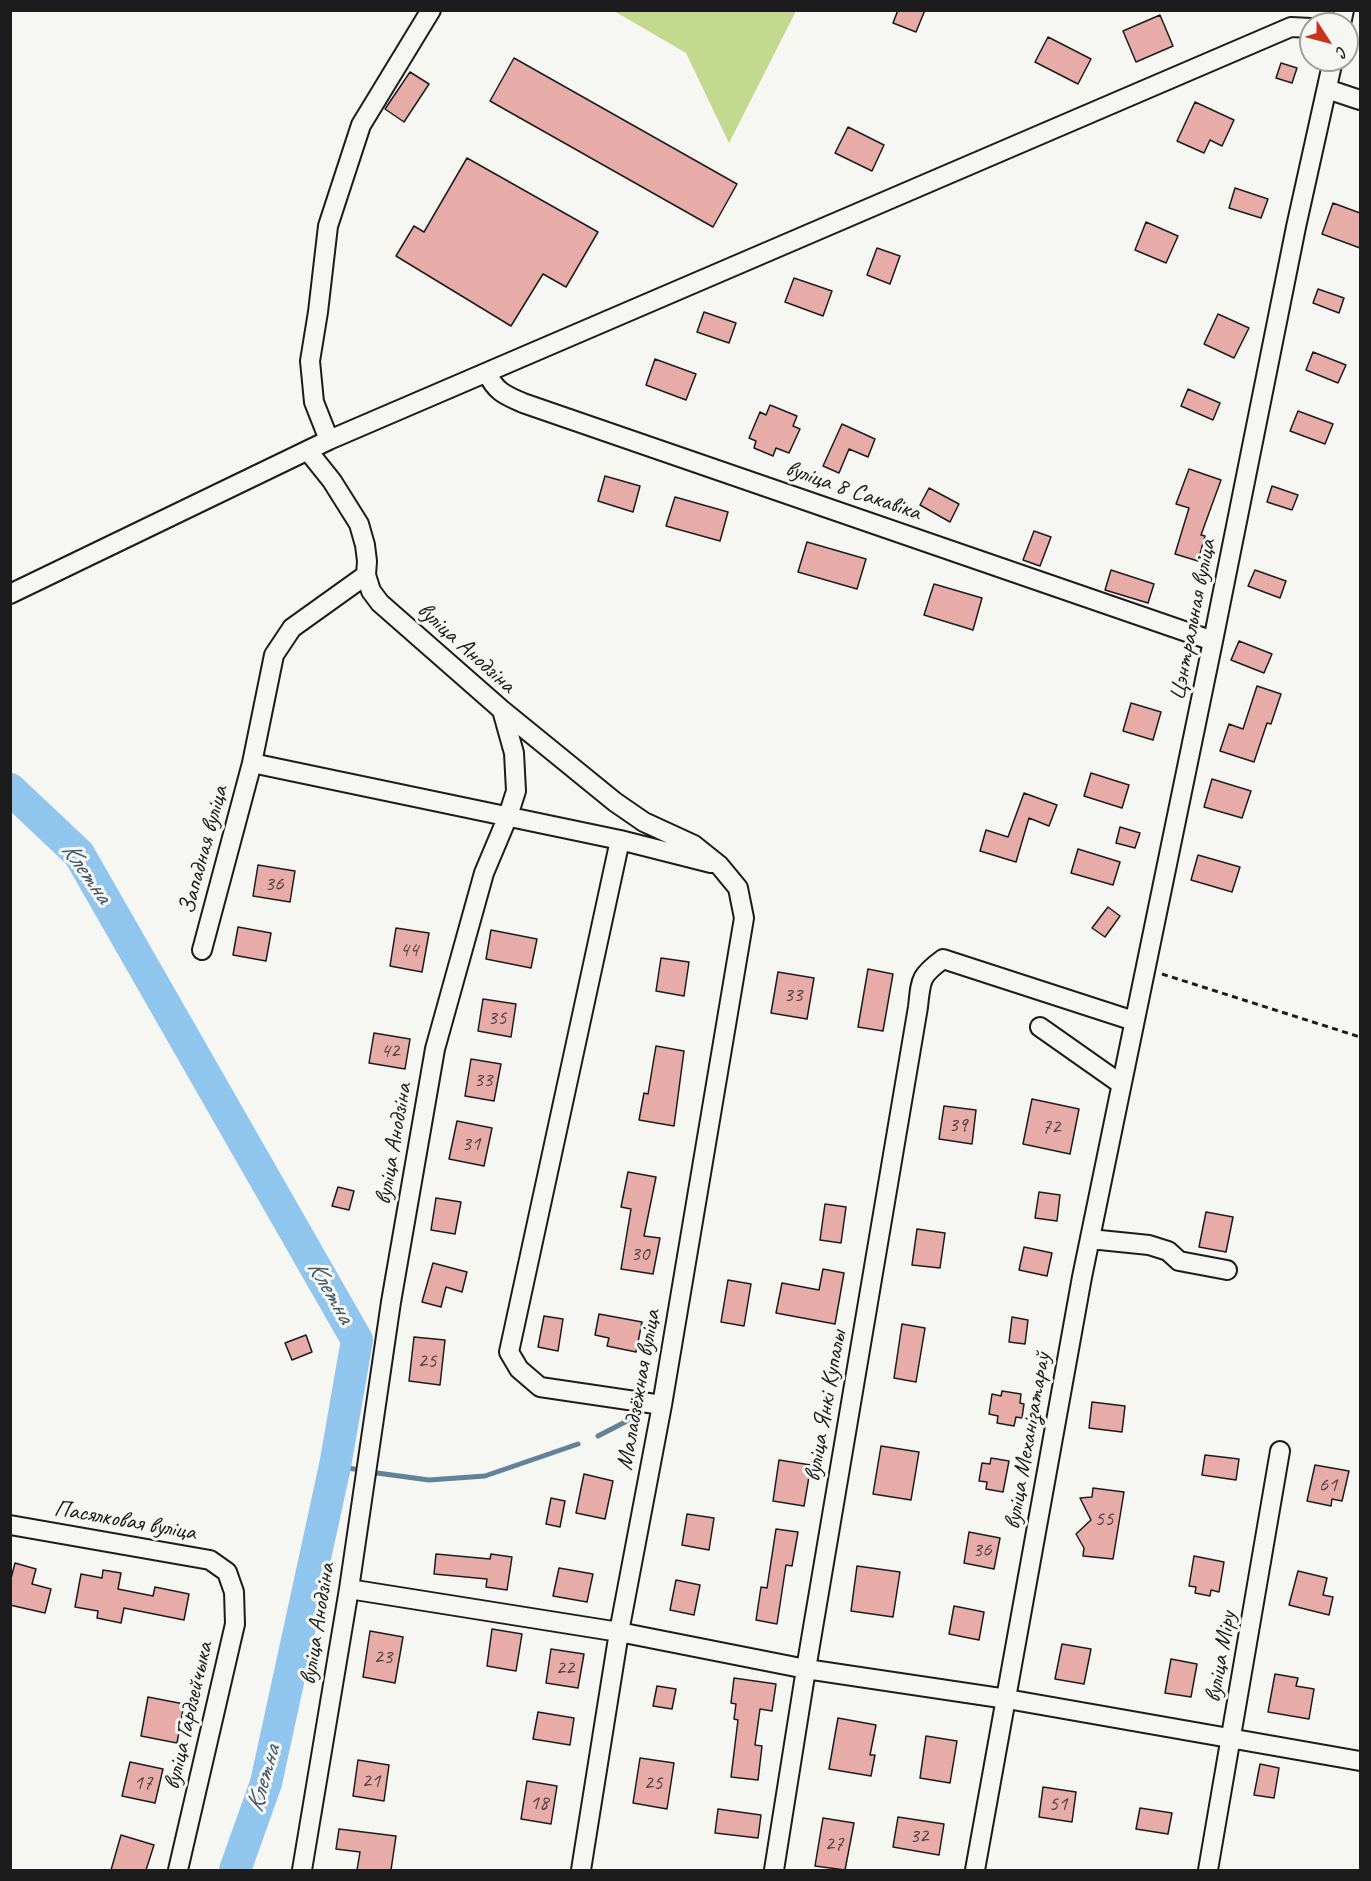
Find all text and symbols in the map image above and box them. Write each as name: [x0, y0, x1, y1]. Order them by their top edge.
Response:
north arrow: [1299, 12, 1359, 72]
text: С: [1332, 42, 1352, 60]
street label: вуліца 8 Сакавіка: [782, 454, 924, 528]
street label: Цэнтральная вуліца: [1163, 537, 1223, 703]
street label: вуліца Анодзіна: [411, 596, 521, 700]
street label: Западная вуліца: [173, 783, 235, 917]
water label: Клетна: [54, 836, 118, 910]
house number: 36: [265, 871, 283, 897]
house number: 44: [400, 937, 418, 963]
house number: 33: [784, 982, 802, 1008]
house number: 35: [488, 1005, 506, 1031]
house number: 42: [381, 1038, 399, 1064]
house number: 33: [474, 1067, 492, 1093]
street label: вуліца Анодзіна: [369, 1081, 419, 1207]
house number: 39: [949, 1112, 967, 1138]
house number: 72: [1042, 1114, 1060, 1140]
house number: 31: [462, 1131, 480, 1157]
house number: 30: [631, 1241, 649, 1267]
water label: Клетна: [300, 1255, 360, 1329]
street label: Маладзёжная вуліца: [611, 1308, 667, 1472]
street label: вуліца Янкі Купалы: [799, 1328, 853, 1484]
house number: 25: [418, 1348, 436, 1374]
street label: вуліца Механізатараў: [998, 1350, 1058, 1532]
house number: 61: [1319, 1472, 1337, 1498]
street label: Пасялковая вуліца: [52, 1494, 198, 1548]
house number: 55: [1095, 1506, 1113, 1532]
house number: 36: [973, 1537, 991, 1563]
street label: вуліца Анодзіна: [294, 1561, 342, 1687]
street label: вуліца Міру: [1199, 1609, 1243, 1705]
street label: вуліца Гардзейчыка: [158, 1639, 220, 1793]
house number: 23: [374, 1644, 392, 1670]
house number: 22: [556, 1655, 574, 1681]
water label: Клетна: [240, 1742, 288, 1816]
house number: 21: [362, 1768, 380, 1794]
house number: 17: [134, 1770, 152, 1796]
house number: 25: [644, 1770, 662, 1796]
house number: 18: [530, 1790, 548, 1816]
house number: 51: [1049, 1791, 1067, 1817]
house number: 32: [910, 1823, 928, 1849]
house number: 27: [825, 1831, 843, 1857]

